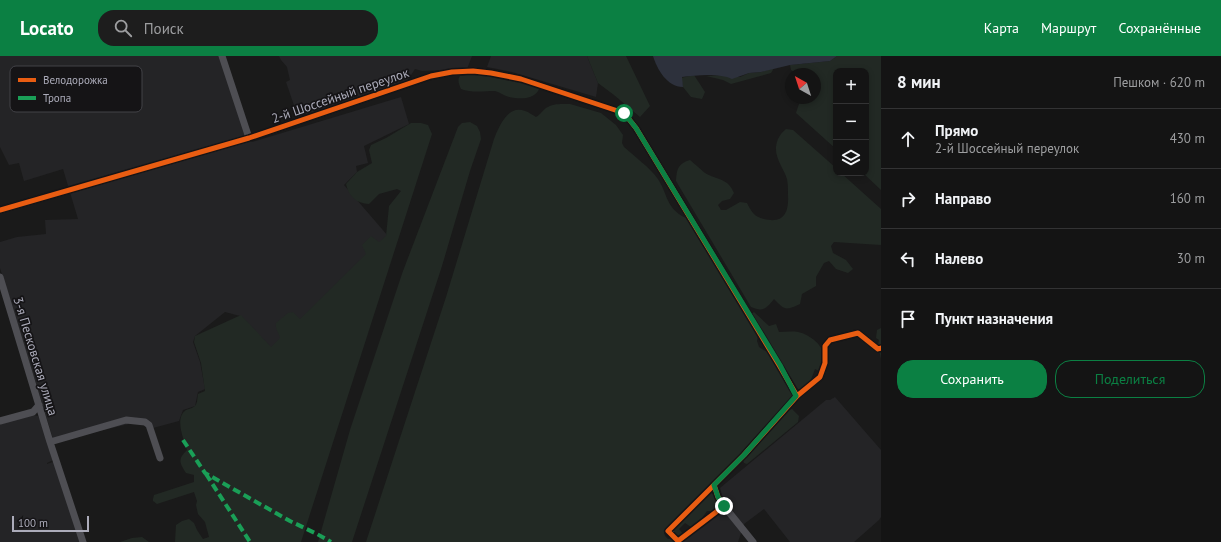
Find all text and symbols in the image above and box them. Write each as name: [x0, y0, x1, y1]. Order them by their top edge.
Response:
search box: [98, 10, 378, 46]
text: Locato: [20, 16, 74, 40]
icon: search: [112, 17, 134, 39]
text: Поиск: [144, 19, 184, 38]
text: Карта: [984, 19, 1019, 37]
text: Маршрут: [1041, 19, 1096, 37]
text: Сохранённые: [1118, 19, 1201, 37]
street label: 2-й Шоссейный переулок: [269, 64, 412, 127]
legend: [10, 66, 142, 112]
north arrow: [785, 68, 821, 104]
map controls: [833, 68, 869, 176]
button: +: [833, 68, 869, 104]
text: 8 мин: [897, 71, 941, 93]
text: Велодорожка: [43, 73, 108, 87]
text: Пешком · 620 m: [1113, 74, 1205, 91]
text: Тропа: [43, 91, 71, 105]
route start: [615, 104, 633, 122]
button: −: [833, 104, 869, 140]
text: Прямо: [935, 121, 978, 140]
icon: ahead: [897, 128, 919, 150]
text: 430 m: [1170, 130, 1205, 147]
button: layers: [833, 140, 869, 176]
text: 2-й Шоссейный переулок: [935, 140, 1079, 157]
icon: right: [897, 188, 919, 210]
text: Направо: [935, 189, 991, 208]
text: 160 m: [1170, 190, 1205, 207]
icon: left: [897, 248, 919, 270]
text: Налево: [935, 249, 983, 268]
text: 30 m: [1177, 250, 1205, 267]
street label: 3-я Песковская улица: [9, 295, 62, 417]
icon: arrive: [897, 308, 919, 330]
text: Пункт назначения: [935, 309, 1053, 328]
button: Сохранить: [897, 360, 1047, 398]
button: Поделиться: [1055, 360, 1205, 398]
route end: [715, 497, 733, 515]
scale bar: [12, 514, 89, 533]
text: 100 m: [18, 516, 48, 530]

